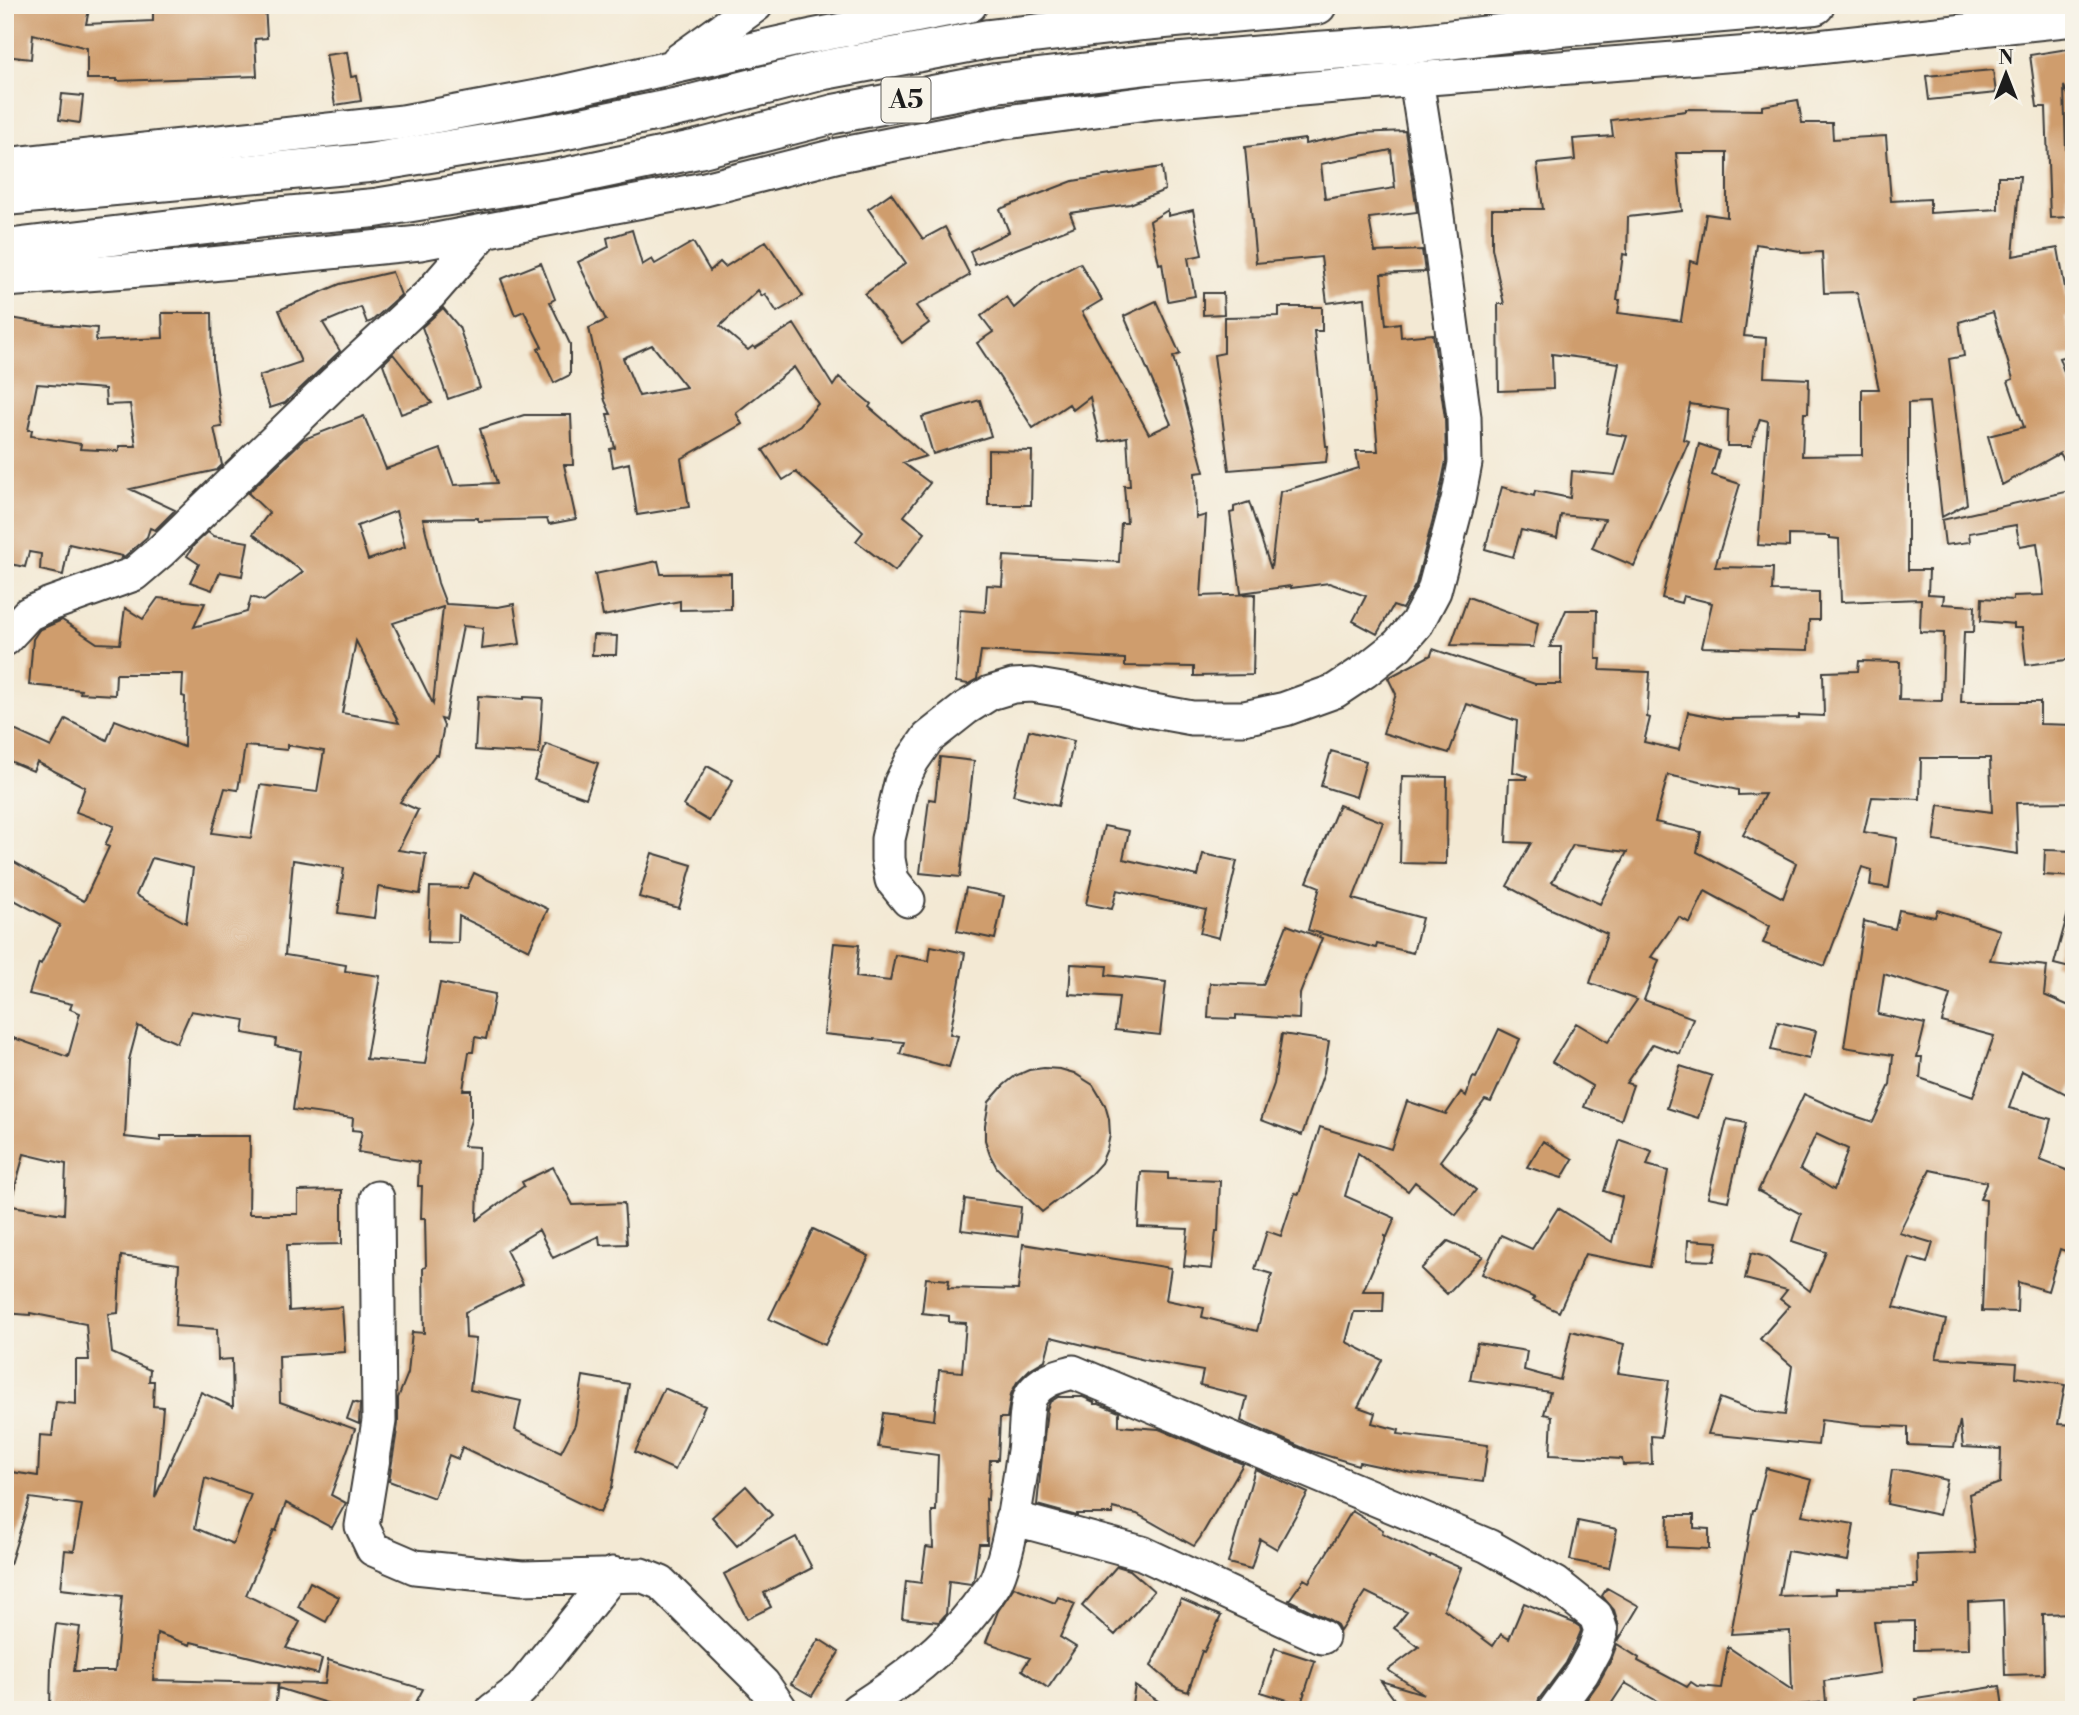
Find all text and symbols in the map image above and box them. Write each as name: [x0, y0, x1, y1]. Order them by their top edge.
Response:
north arrow: [1970, 38, 2040, 108]
text: N: [1998, 46, 2014, 70]
road number: A5: [881, 78, 930, 122]

